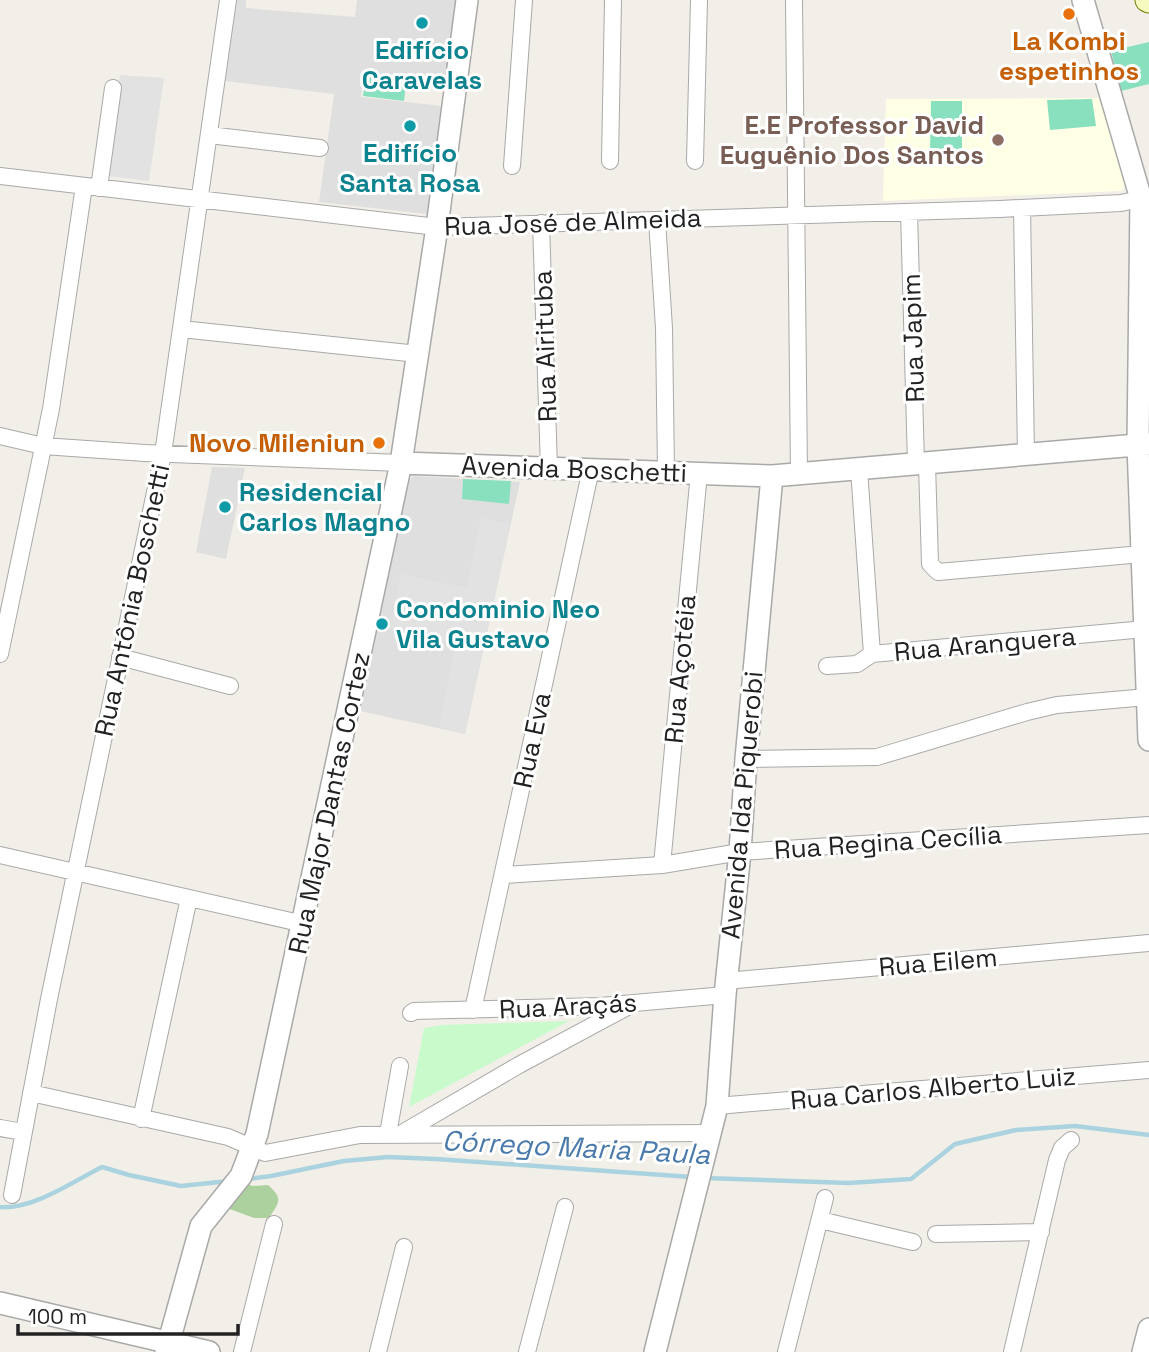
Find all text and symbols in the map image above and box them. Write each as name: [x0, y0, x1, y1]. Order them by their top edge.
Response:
marker: La Kombi espetinhos: [1061, 6, 1077, 22]
marker: Edifício Caravelas: [414, 15, 430, 31]
place label: La Kombi espetinhos: [999, 24, 1139, 88]
place label: Edifício Caravelas: [362, 33, 482, 97]
place label: E.E Professor David Euguênio Dos Santos: [720, 108, 984, 172]
marker: Edifício Santa Rosa: [402, 118, 418, 134]
marker: E.E Professor David Euguênio Dos Santos: [990, 132, 1006, 148]
place label: Edifício Santa Rosa: [340, 136, 480, 200]
street label: Rua José de Almeida: [444, 201, 702, 243]
street label: Rua Airituba: [525, 269, 565, 423]
street label: Rua Japim: [894, 273, 932, 403]
place label: Novo Mileniun: [189, 426, 365, 460]
marker: Novo Mileniun: [371, 435, 387, 451]
street label: Avenida Boschetti: [460, 448, 688, 490]
street label: Rua Antônia Boschetti: [87, 461, 177, 739]
place label: Residencial Carlos Magno: [239, 475, 410, 539]
marker: Residencial Carlos Magno: [217, 499, 233, 515]
place label: Condominio Neo Vila Gustavo: [396, 592, 600, 656]
street label: Rua Açotéia: [657, 593, 703, 745]
marker: Condominio Neo Vila Gustavo: [374, 616, 390, 632]
street label: Rua Aranguera: [893, 619, 1077, 669]
street label: Rua Major Dantas Cortez: [280, 649, 378, 957]
street label: Avenida Ida Piquerobi: [713, 670, 771, 940]
street label: Rua Eva: [505, 689, 559, 791]
street label: Rua Regina Cecília: [773, 817, 1003, 867]
street label: Rua Eilem: [877, 940, 999, 984]
street label: Rua Araçás: [498, 985, 638, 1027]
street label: Rua Carlos Alberto Luiz: [789, 1059, 1077, 1117]
water label: Córrego Maria Paula: [441, 1122, 712, 1172]
scale bar: [18, 1292, 238, 1336]
text: 100 m: [28, 1303, 87, 1330]

